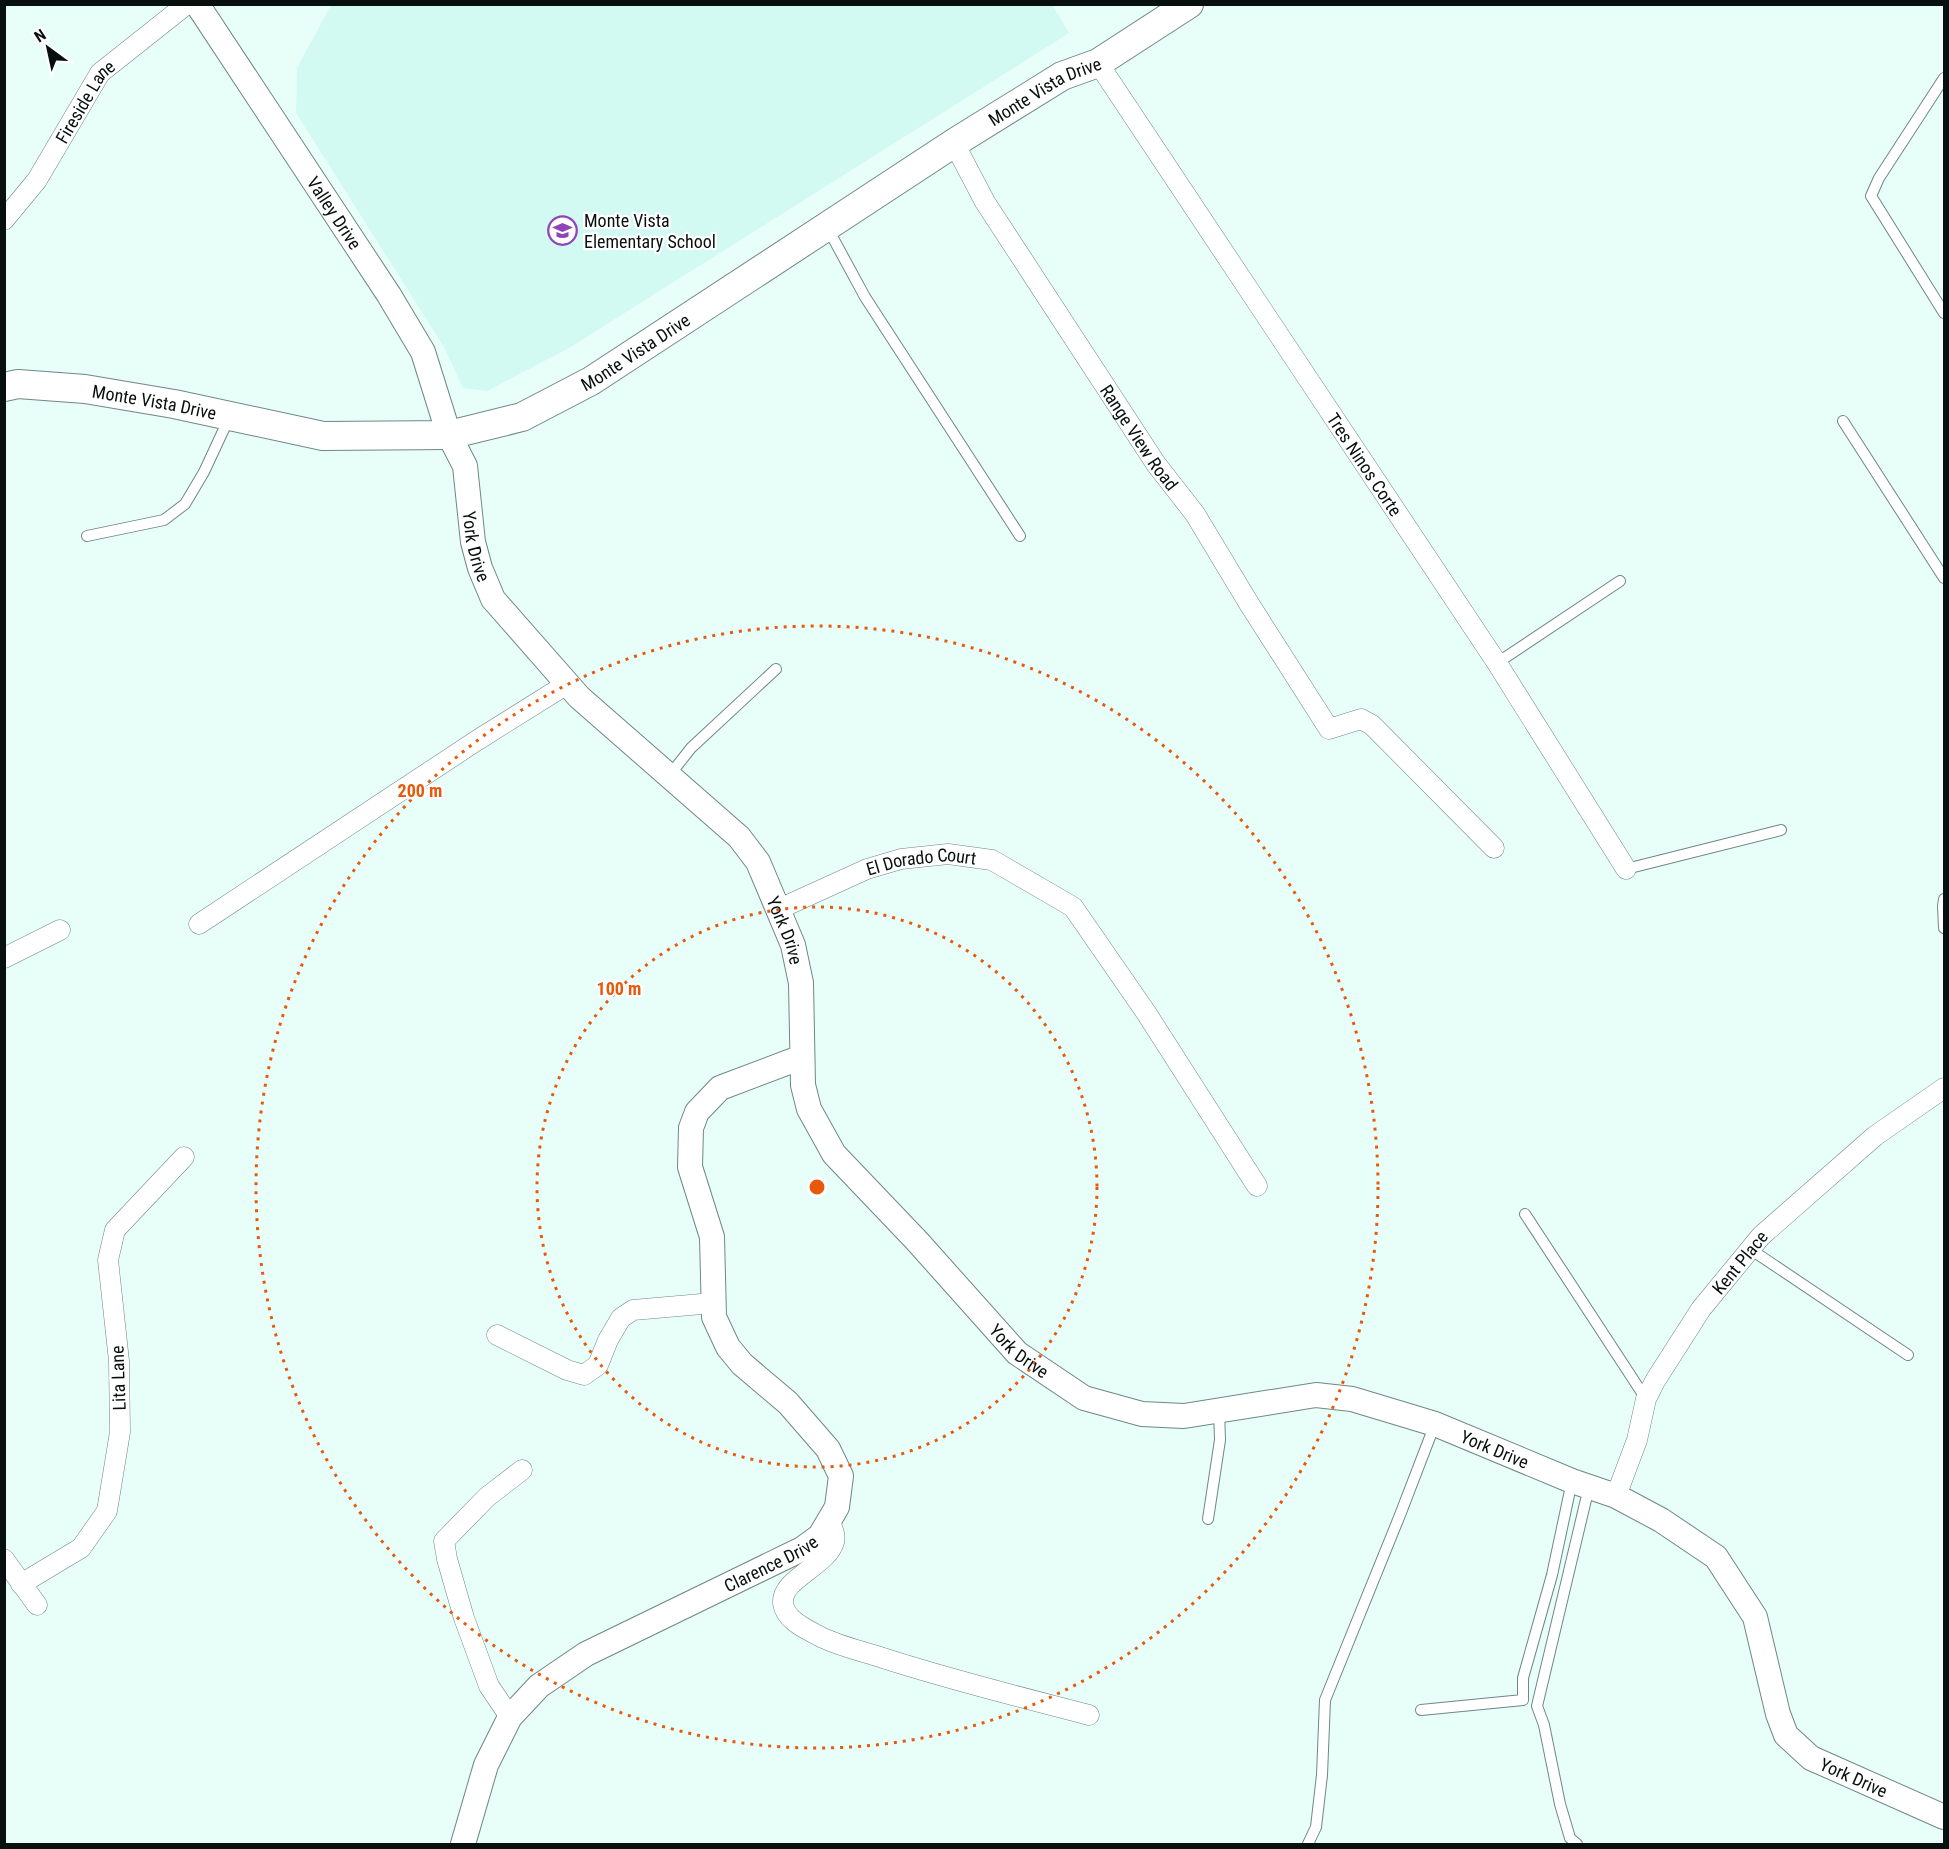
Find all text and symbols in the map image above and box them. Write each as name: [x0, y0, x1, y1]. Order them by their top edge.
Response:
north arrow: [18, 18, 78, 78]
text: N: [31, 25, 49, 46]
street label: Monte Vista Drive: [984, 52, 1104, 130]
street label: Fireside Lane: [51, 55, 119, 147]
street label: Valley Drive: [303, 172, 366, 253]
place label: Monte Vista Elementary School: [584, 210, 716, 252]
school or university icon: Monte Vista Elementary School: [547, 214, 579, 246]
street label: Monte Vista Drive: [577, 309, 694, 395]
street label: Monte Vista Drive: [91, 380, 218, 423]
street label: Range View Road: [1096, 380, 1183, 494]
street label: Tres Ninos Corte: [1323, 409, 1407, 520]
street label: York Drive: [459, 510, 495, 585]
text: 200 m: [398, 780, 442, 801]
street label: El Dorado Court: [864, 844, 978, 879]
street label: York Drive: [763, 893, 807, 966]
text: 100 m: [597, 978, 641, 999]
centre of rings: [807, 1177, 827, 1197]
street label: Kent Place: [1707, 1226, 1772, 1298]
street label: York Drive: [985, 1319, 1053, 1382]
street label: Lita Lane: [106, 1345, 130, 1411]
street label: York Drive: [1458, 1425, 1532, 1472]
street label: Clarence Drive: [720, 1531, 822, 1596]
street label: York Drive: [1817, 1753, 1891, 1801]

